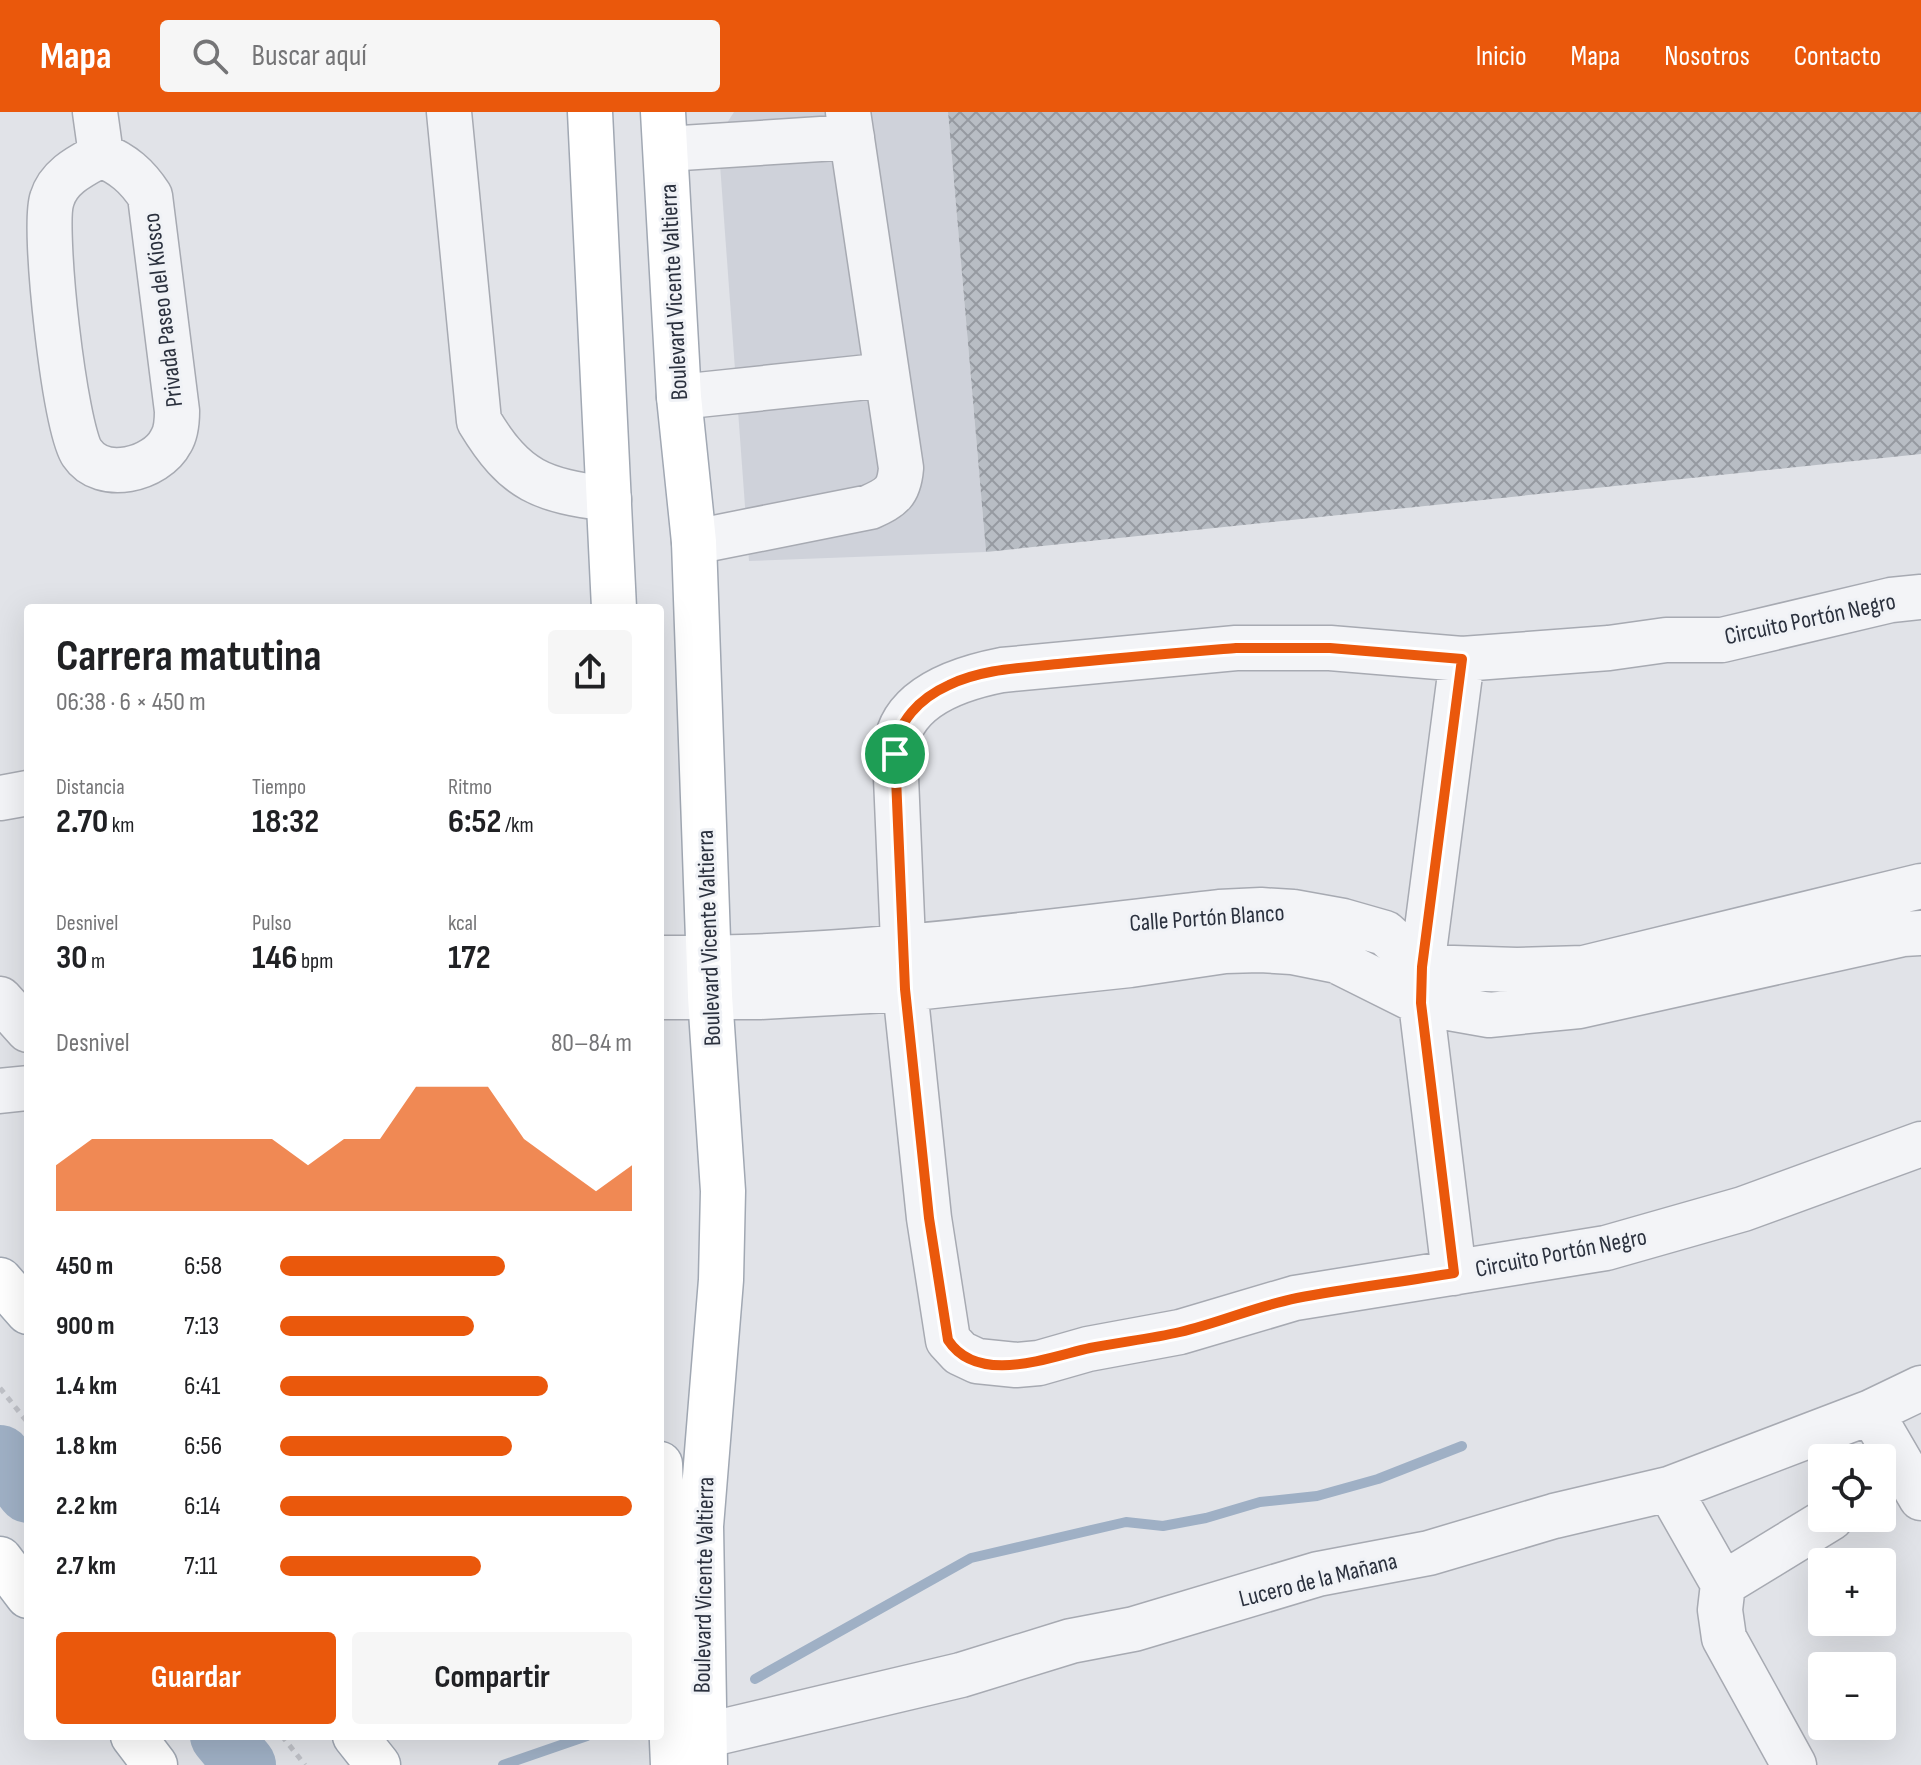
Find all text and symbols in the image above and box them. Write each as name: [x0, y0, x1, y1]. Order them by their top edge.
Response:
search box: [160, 20, 720, 92]
text: Mapa: [40, 34, 112, 79]
icon: search: [188, 34, 232, 78]
text: Buscar aquí: [252, 38, 367, 74]
text: Inicio: [1476, 40, 1527, 73]
text: Mapa: [1571, 40, 1620, 73]
text: Nosotros: [1664, 40, 1750, 73]
text: Contacto: [1794, 40, 1881, 73]
street label: Boulevard Vicente Valtierra: [654, 183, 694, 401]
street label: Privada Paseo del Kiosco: [137, 211, 189, 409]
street label: Circuito Portón Negro: [1722, 587, 1898, 651]
text: Carrera matutina: [56, 630, 321, 683]
button: share: [548, 630, 632, 714]
text: 06:38 · 6 × 450 m: [56, 687, 206, 718]
pin: [861, 720, 929, 788]
icon: arrive: [873, 732, 917, 776]
text: Distancia: [56, 774, 125, 801]
text: Tiempo: [252, 774, 306, 801]
text: Ritmo: [448, 774, 492, 801]
text: 2.70: [56, 801, 108, 842]
text: 18:32: [252, 801, 319, 842]
text: 6:52: [448, 801, 501, 842]
text: km: [108, 812, 134, 839]
text: /km: [501, 812, 534, 839]
street label: Boulevard Vicente Valtierra: [691, 829, 727, 1047]
street label: Calle Portón Blanco: [1128, 898, 1286, 938]
text: Desnivel: [56, 910, 118, 937]
text: Pulso: [252, 910, 292, 937]
text: kcal: [448, 910, 477, 937]
text: 30: [56, 937, 87, 978]
text: 146: [252, 937, 297, 978]
text: 172: [448, 937, 491, 978]
text: m: [87, 948, 105, 975]
text: bpm: [297, 948, 333, 975]
text: Desnivel: [56, 1028, 130, 1059]
text: 80–84 m: [551, 1028, 632, 1059]
street label: Circuito Portón Negro: [1473, 1222, 1649, 1284]
text: 450 m: [56, 1251, 113, 1282]
text: 6:58: [184, 1251, 222, 1282]
text: 900 m: [56, 1311, 114, 1342]
text: 7:13: [184, 1311, 219, 1342]
text: 1.4 km: [56, 1371, 117, 1402]
text: 6:41: [184, 1371, 220, 1402]
text: 1.8 km: [56, 1431, 117, 1462]
text: 6:56: [184, 1431, 222, 1462]
map controls: [1808, 1444, 1896, 1740]
button: locate: [1808, 1444, 1896, 1532]
street label: Boulevard Vicente Valtierra: [688, 1477, 720, 1693]
text: 2.2 km: [56, 1491, 118, 1522]
text: 6:14: [184, 1491, 220, 1522]
street label: Lucero de la Mañana: [1236, 1546, 1400, 1614]
button: +: [1808, 1548, 1896, 1636]
text: 2.7 km: [56, 1551, 116, 1582]
text: 7:11: [184, 1551, 217, 1582]
button: Guardar: [56, 1632, 336, 1724]
button: Compartir: [352, 1632, 632, 1724]
button: −: [1808, 1652, 1896, 1740]

